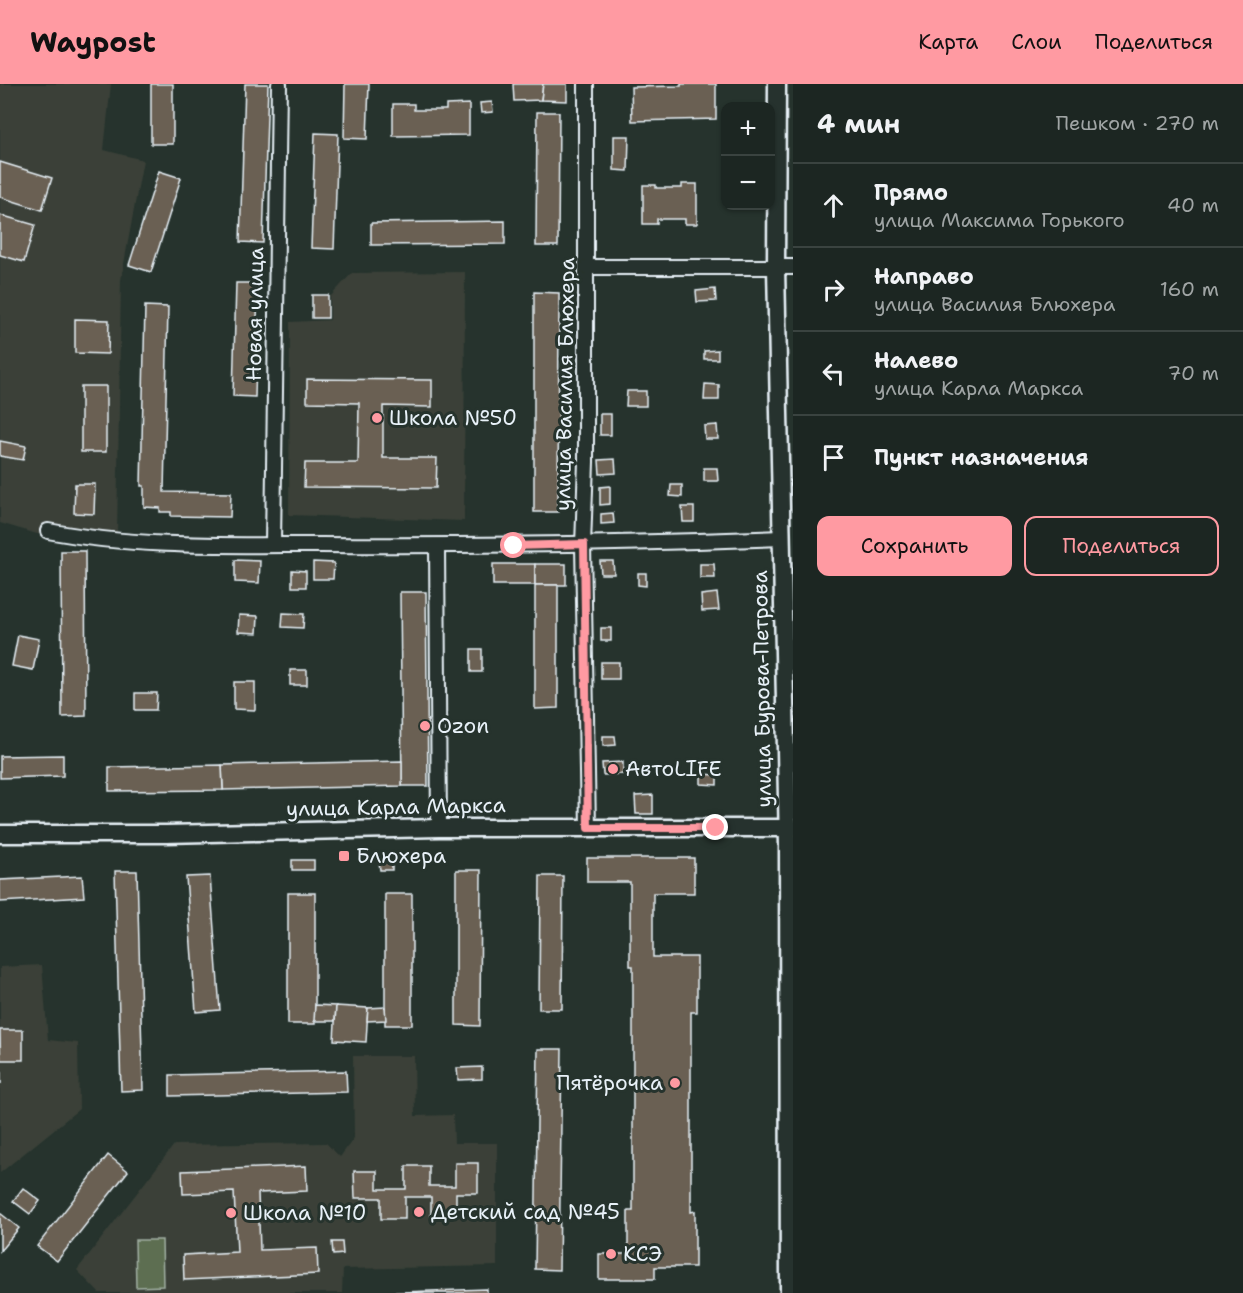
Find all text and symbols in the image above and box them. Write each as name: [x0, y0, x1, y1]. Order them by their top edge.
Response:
text: Waypost: [30, 23, 156, 61]
text: Карта: [918, 28, 978, 56]
text: Слои: [1011, 28, 1062, 56]
text: Поделиться: [1095, 28, 1213, 56]
map controls: [721, 102, 775, 210]
button: +: [721, 102, 775, 156]
text: 4 мин: [817, 106, 900, 141]
text: Пешком · 270 m: [1056, 110, 1219, 136]
button: −: [721, 156, 775, 210]
text: Прямо: [874, 178, 948, 207]
icon: ahead: [817, 189, 850, 222]
text: 40 m: [1167, 192, 1219, 218]
text: улица Максима Горького: [874, 207, 1125, 233]
street label: Новая улица: [240, 247, 270, 381]
street label: улица Василия Блюхера: [549, 257, 581, 511]
text: Направо: [874, 262, 974, 291]
icon: right: [817, 273, 850, 306]
text: 160 m: [1160, 276, 1219, 302]
text: улица Василия Блюхера: [874, 291, 1116, 317]
text: Налево: [874, 346, 958, 375]
icon: left: [817, 357, 850, 390]
text: 70 m: [1167, 360, 1219, 386]
text: улица Карла Маркса: [874, 375, 1083, 401]
place label: Школа №50: [389, 404, 517, 432]
marker: Школа №50: [370, 411, 384, 425]
icon: arrive: [817, 441, 850, 474]
text: Пункт назначения: [874, 443, 1088, 472]
button: Сохранить: [817, 516, 1012, 576]
button: Поделиться: [1024, 516, 1219, 576]
route start: [500, 532, 526, 558]
street label: улица Бурова-Петрова: [746, 570, 778, 808]
place label: Ozon: [437, 712, 489, 740]
marker: Ozon: [418, 719, 432, 733]
place label: АвтоLIFE: [625, 755, 722, 783]
marker: АвтоLIFE: [606, 762, 620, 776]
street label: улица Карла Маркса: [286, 791, 506, 823]
route end: [702, 814, 728, 840]
place label: Блюхера: [356, 842, 446, 870]
marker: Блюхера: [337, 849, 351, 863]
place label: Пятёрочка: [557, 1069, 663, 1097]
marker: Пятёрочка: [668, 1076, 682, 1090]
place label: Детский сад №45: [431, 1198, 620, 1226]
place label: Школа №10: [243, 1199, 366, 1227]
marker: Детский сад №45: [412, 1205, 426, 1219]
marker: Школа №10: [224, 1206, 238, 1220]
place label: КСЭ: [623, 1240, 662, 1268]
marker: КСЭ: [604, 1247, 618, 1261]

